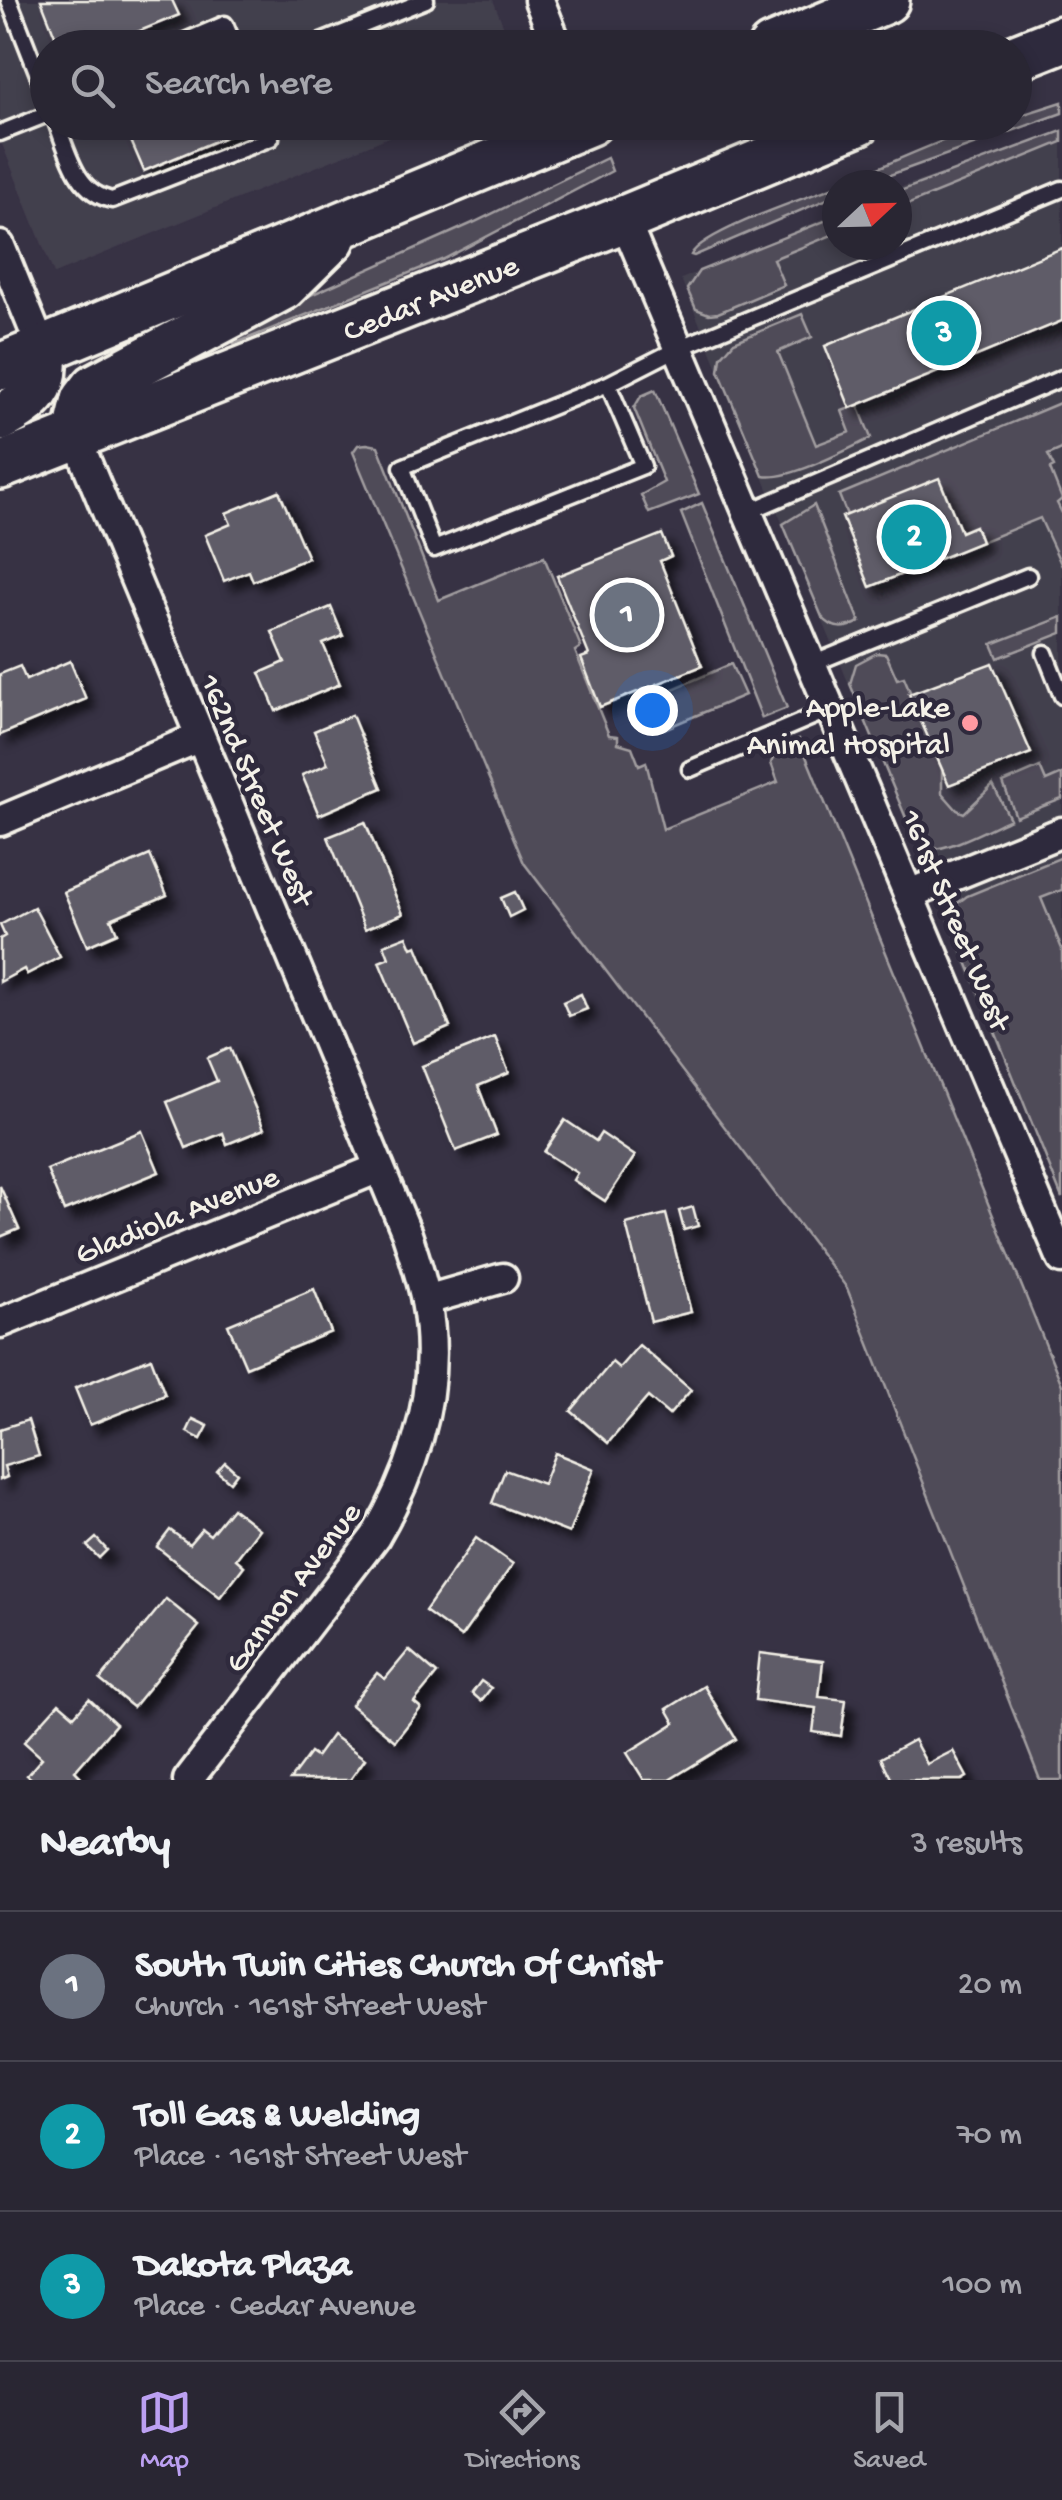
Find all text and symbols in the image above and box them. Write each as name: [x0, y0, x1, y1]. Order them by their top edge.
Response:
search box: [30, 30, 1032, 140]
icon: search: [65, 58, 120, 113]
text: Search here: [145, 63, 332, 107]
north arrow: [822, 170, 912, 260]
street label: Cedar Avenue: [339, 248, 525, 353]
pin: 3: [912, 296, 976, 370]
pin: 2: [882, 500, 946, 574]
pin: 1: [594, 578, 660, 652]
street label: 162nd Street West: [188, 669, 321, 915]
your location: [627, 685, 678, 736]
place label: Apple-Lake Animal Hospital: [747, 691, 950, 766]
marker: Apple-Lake Animal Hospital: [959, 712, 981, 734]
street label: 161st Street West: [889, 804, 1018, 1040]
street label: Gladiola Avenue: [71, 1159, 286, 1276]
street label: Gannon Avenue: [218, 1496, 372, 1682]
text: Nearby: [40, 1821, 170, 1870]
text: 3 results: [911, 1826, 1022, 1864]
text: South Twin Cities Church Of Christ: [135, 1945, 660, 1989]
text: 1: [66, 1967, 79, 2005]
text: 20 m: [958, 1967, 1022, 2005]
text: Church · 161st Street West: [135, 1989, 485, 2027]
text: Toll Gas & Welding: [135, 2095, 420, 2139]
text: 2: [65, 2117, 80, 2155]
text: 70 m: [957, 2117, 1022, 2155]
text: Place · 161st Street West: [135, 2139, 466, 2177]
text: Dakota Plaza: [135, 2245, 351, 2289]
text: 3: [64, 2267, 81, 2305]
text: 100 m: [942, 2267, 1022, 2305]
text: Place · Cedar Avenue: [135, 2289, 416, 2327]
tab: Map: [137, 2385, 192, 2478]
tab: Directions: [466, 2385, 580, 2478]
tab: Saved: [853, 2385, 925, 2478]

